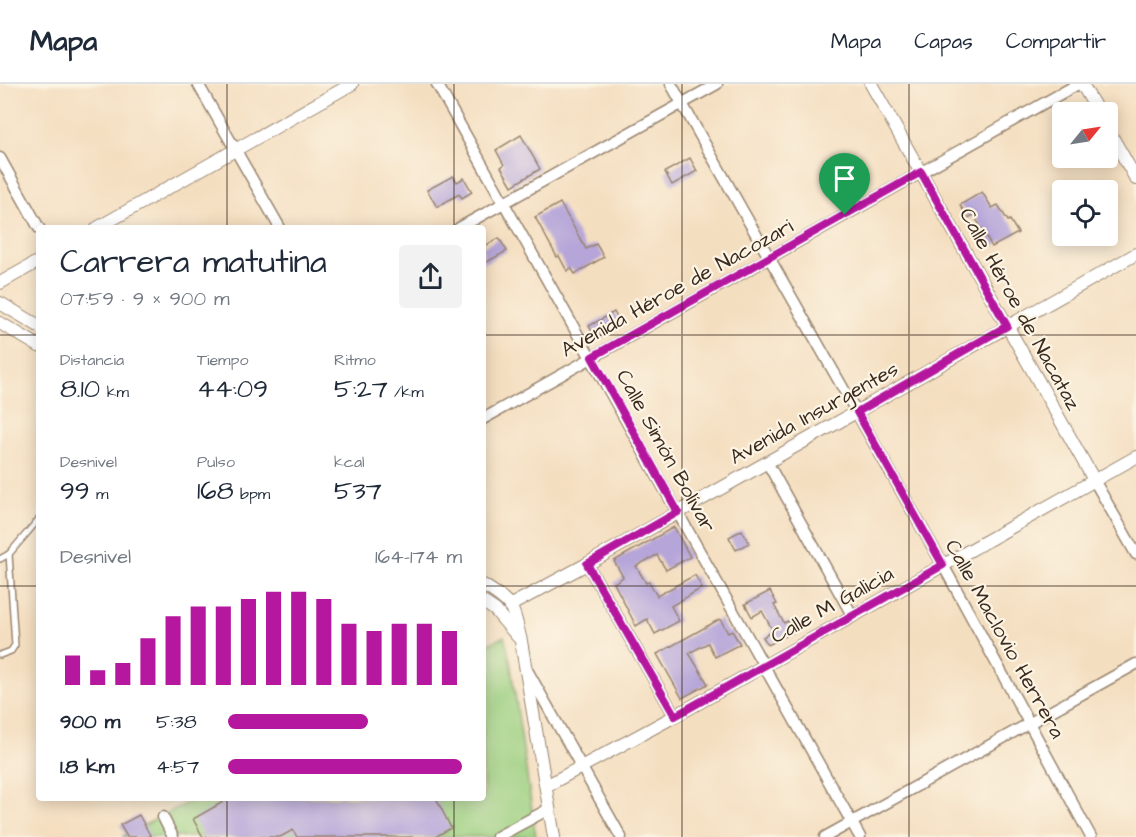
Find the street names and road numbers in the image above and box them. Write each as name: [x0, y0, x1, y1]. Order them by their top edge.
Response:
street label: Calle Héroe de Nacataz: [952, 203, 1088, 416]
street label: Avenida Héroe de Nacozari: [555, 212, 799, 364]
street label: Avenida Insurgentes: [724, 355, 905, 473]
street label: Calle Simón Bolívar: [609, 364, 723, 538]
street label: Calle Maclovio Herrera: [938, 534, 1072, 744]
street label: Calle M Galicia: [765, 559, 899, 651]

